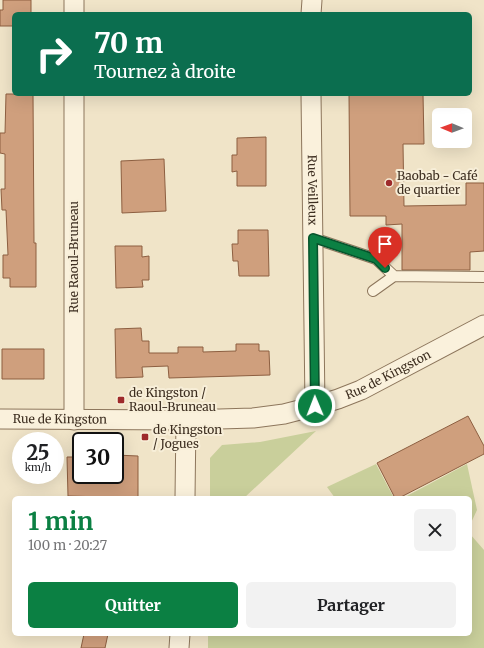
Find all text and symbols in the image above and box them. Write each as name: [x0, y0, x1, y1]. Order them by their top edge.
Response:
text: 70 m: [94, 25, 163, 61]
icon: right: [28, 28, 80, 80]
text: Tournez à droite: [94, 60, 236, 83]
north arrow: [432, 108, 472, 148]
map controls: [432, 108, 472, 148]
street label: Rue Veilleux: [305, 155, 321, 226]
place label: Baobab - Café de quartier: [397, 168, 477, 197]
marker: Baobab - Café de quartier: [384, 178, 394, 188]
street label: Rue Raoul-Bruneau: [66, 201, 81, 313]
pin: [368, 227, 402, 268]
icon: arrive: [374, 233, 396, 255]
street label: Rue de Kingston: [343, 346, 433, 402]
place label: de Kingston / Raoul-Bruneau: [129, 385, 217, 414]
position arrow: [294, 385, 336, 427]
marker: de Kingston / Raoul-Bruneau: [116, 395, 126, 405]
street label: Rue de Kingston: [13, 411, 107, 427]
place label: de Kingston / Jogues: [153, 422, 222, 451]
speed limit sign: 30: [72, 432, 124, 484]
marker: de Kingston / Jogues: [140, 432, 150, 442]
text: 25: [27, 440, 49, 465]
text: km/h: [25, 461, 51, 474]
text: 1 min: [28, 506, 93, 537]
button: close: [414, 509, 456, 551]
text: 100 m · 20:27: [28, 537, 107, 554]
button: Quitter: [28, 582, 238, 628]
button: Partager: [246, 582, 456, 628]

